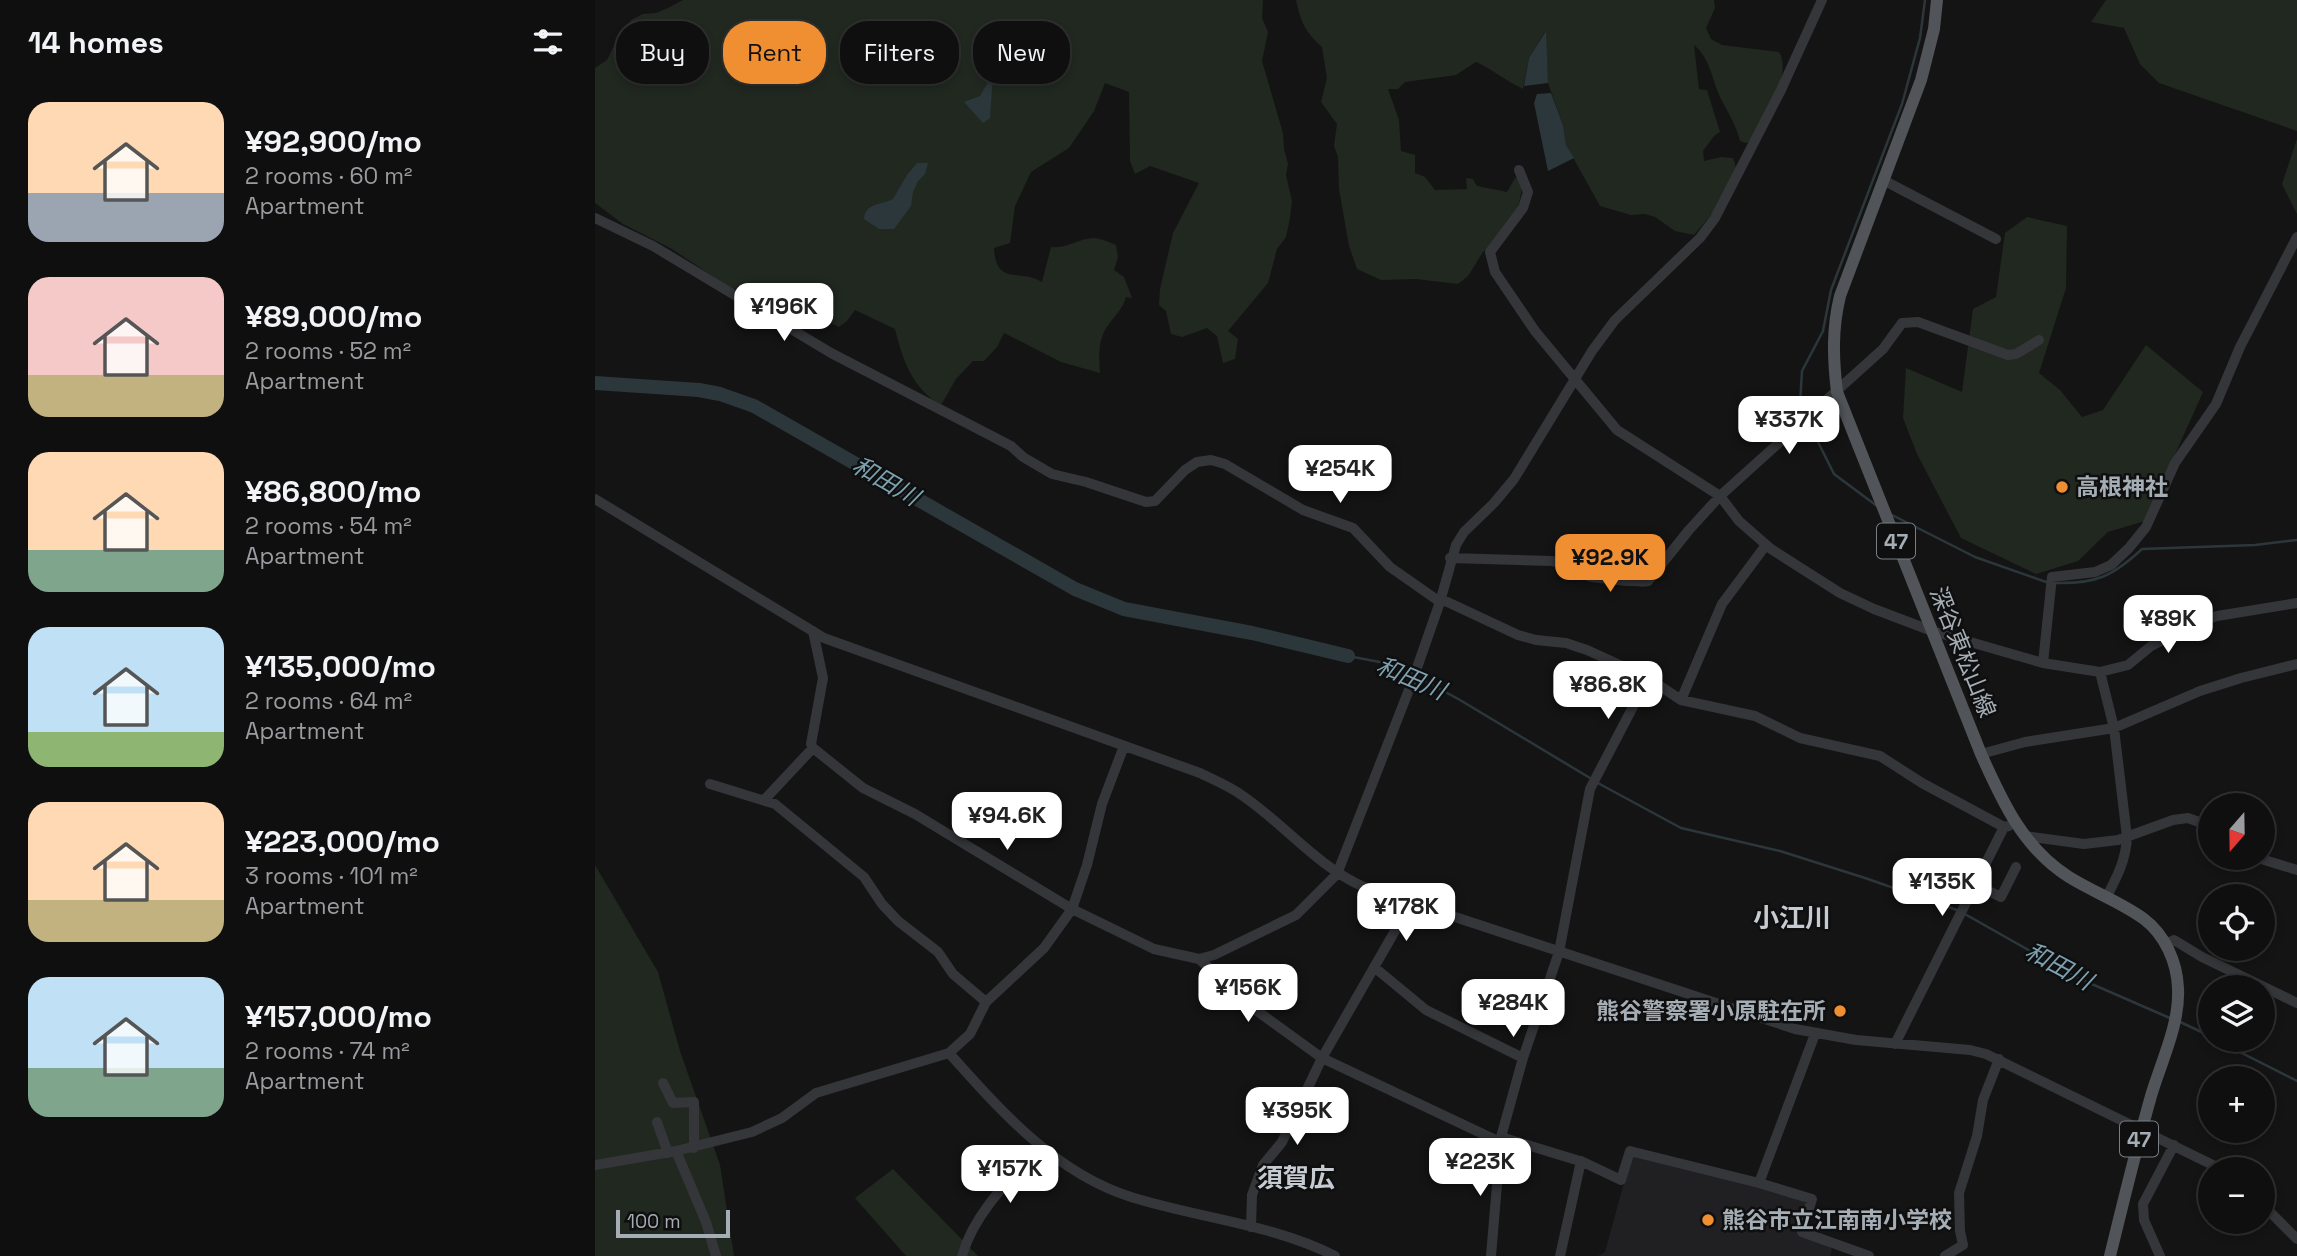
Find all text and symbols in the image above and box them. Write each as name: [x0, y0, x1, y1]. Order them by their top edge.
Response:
chip: Buy: [616, 21, 709, 84]
chip: Rent: [723, 21, 826, 84]
chip: Filters: [840, 21, 959, 84]
chip: New: [973, 21, 1070, 84]
text: 14 homes: [28, 23, 164, 62]
icon: filters: [529, 23, 567, 61]
text: ¥92,900/mo: [245, 122, 422, 161]
icon: home: [84, 130, 168, 214]
text: 2 rooms · 60 m²: [245, 161, 412, 191]
text: Apartment: [245, 191, 365, 221]
pin: ¥196K: [735, 284, 833, 343]
text: ¥196K: [750, 291, 818, 321]
text: ¥89,000/mo: [245, 297, 422, 336]
icon: home: [84, 305, 168, 389]
text: 2 rooms · 52 m²: [245, 336, 411, 366]
text: Apartment: [245, 366, 365, 396]
pin: ¥337K: [1740, 396, 1838, 456]
text: ¥337K: [1754, 404, 1824, 434]
pin: ¥254K: [1291, 446, 1389, 505]
water label: 和田川: [847, 450, 928, 514]
text: ¥254K: [1305, 453, 1375, 483]
text: ¥86,800/mo: [245, 472, 421, 511]
place label: 高根神社: [2076, 472, 2168, 502]
marker: 高根神社: [2054, 479, 2070, 495]
icon: home: [84, 480, 168, 564]
text: 2 rooms · 54 m²: [245, 511, 412, 541]
road number: 47: [1877, 524, 1915, 558]
pin: ¥92.9K: [1553, 534, 1667, 594]
text: Apartment: [245, 541, 365, 571]
text: ¥92.9K: [1571, 542, 1649, 572]
street label: 深谷東松山線: [1923, 582, 2003, 722]
pin: ¥89K: [2127, 596, 2209, 655]
text: ¥89K: [2140, 603, 2196, 633]
text: ¥135,000/mo: [245, 647, 436, 686]
water label: 和田川: [1372, 650, 1453, 708]
icon: home: [84, 655, 168, 739]
pin: ¥86.8K: [1551, 662, 1665, 721]
text: ¥86.8K: [1569, 669, 1647, 699]
text: 2 rooms · 64 m²: [245, 686, 412, 716]
text: Apartment: [245, 716, 365, 746]
pin: ¥94.6K: [950, 792, 1064, 852]
north arrow: [2198, 793, 2275, 870]
map controls: [2198, 793, 2275, 1234]
text: ¥94.6K: [968, 800, 1046, 830]
text: ¥223,000/mo: [245, 822, 440, 861]
icon: home: [84, 830, 168, 914]
pin: ¥135K: [1893, 858, 1991, 918]
text: 3 rooms · 101 m²: [245, 861, 418, 891]
text: ¥135K: [1909, 866, 1975, 896]
pin: ¥178K: [1357, 884, 1455, 943]
button: locate: [2198, 884, 2275, 961]
text: Apartment: [245, 891, 365, 921]
text: ¥178K: [1373, 891, 1439, 921]
district label: 小江川: [1753, 901, 1831, 935]
water label: 和田川: [2020, 935, 2101, 998]
pin: ¥156K: [1199, 964, 1297, 1024]
text: ¥156K: [1214, 972, 1282, 1002]
button: layers: [2198, 975, 2275, 1052]
pin: ¥284K: [1464, 979, 1562, 1039]
text: ¥284K: [1478, 987, 1548, 1017]
place label: 熊谷警察署小原駐在所: [1596, 996, 1826, 1026]
text: ¥157,000/mo: [245, 997, 432, 1036]
marker: 熊谷警察署小原駐在所: [1832, 1003, 1848, 1019]
icon: home: [84, 1005, 168, 1089]
text: 2 rooms · 74 m²: [245, 1036, 410, 1066]
text: Apartment: [245, 1066, 365, 1096]
button: +: [2198, 1066, 2275, 1143]
pin: ¥395K: [1248, 1088, 1346, 1147]
text: ¥395K: [1262, 1095, 1332, 1125]
road number: 47: [2120, 1122, 2158, 1156]
pin: ¥223K: [1431, 1138, 1529, 1198]
pin: ¥157K: [961, 1146, 1059, 1205]
text: ¥223K: [1445, 1146, 1515, 1176]
text: ¥157K: [977, 1153, 1043, 1183]
button: −: [2198, 1157, 2275, 1234]
district label: 須賀広: [1257, 1161, 1335, 1195]
place label: 熊谷市立江南南小学校: [1722, 1205, 1952, 1235]
scale bar: [616, 1207, 730, 1239]
text: 100 m: [627, 1209, 681, 1234]
marker: 熊谷市立江南南小学校: [1700, 1212, 1716, 1228]

